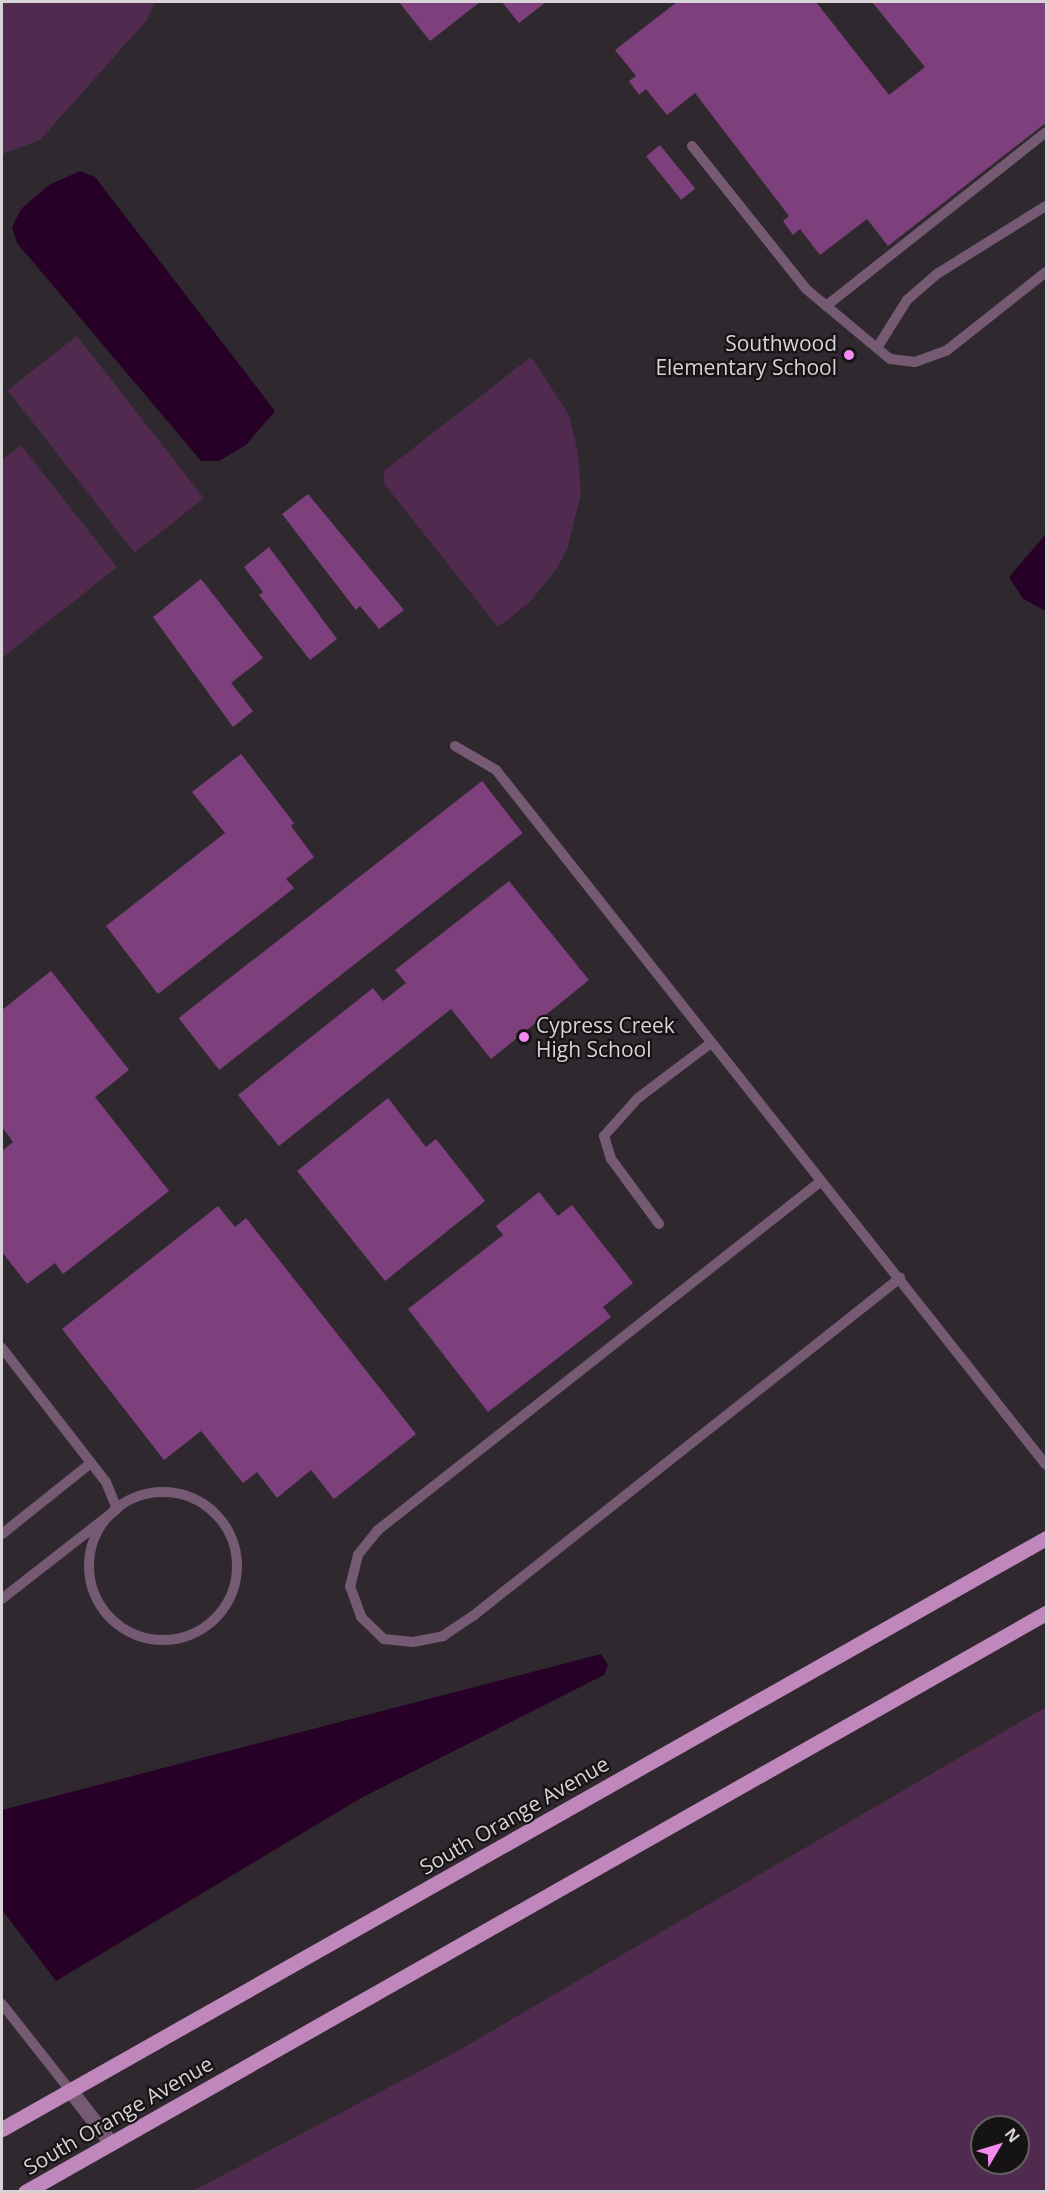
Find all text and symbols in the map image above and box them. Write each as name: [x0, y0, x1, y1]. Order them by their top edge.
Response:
place label: Southwood Elementary School: [655, 330, 837, 380]
marker: Southwood Elementary School: [842, 348, 856, 362]
place label: Cypress Creek High School: [536, 1012, 675, 1062]
marker: Cypress Creek High School: [517, 1030, 531, 1044]
street label: South Orange Avenue: [415, 1751, 613, 1879]
street label: South Orange Avenue: [19, 2051, 217, 2179]
north arrow: [970, 2115, 1030, 2175]
text: N: [1000, 2123, 1025, 2147]

